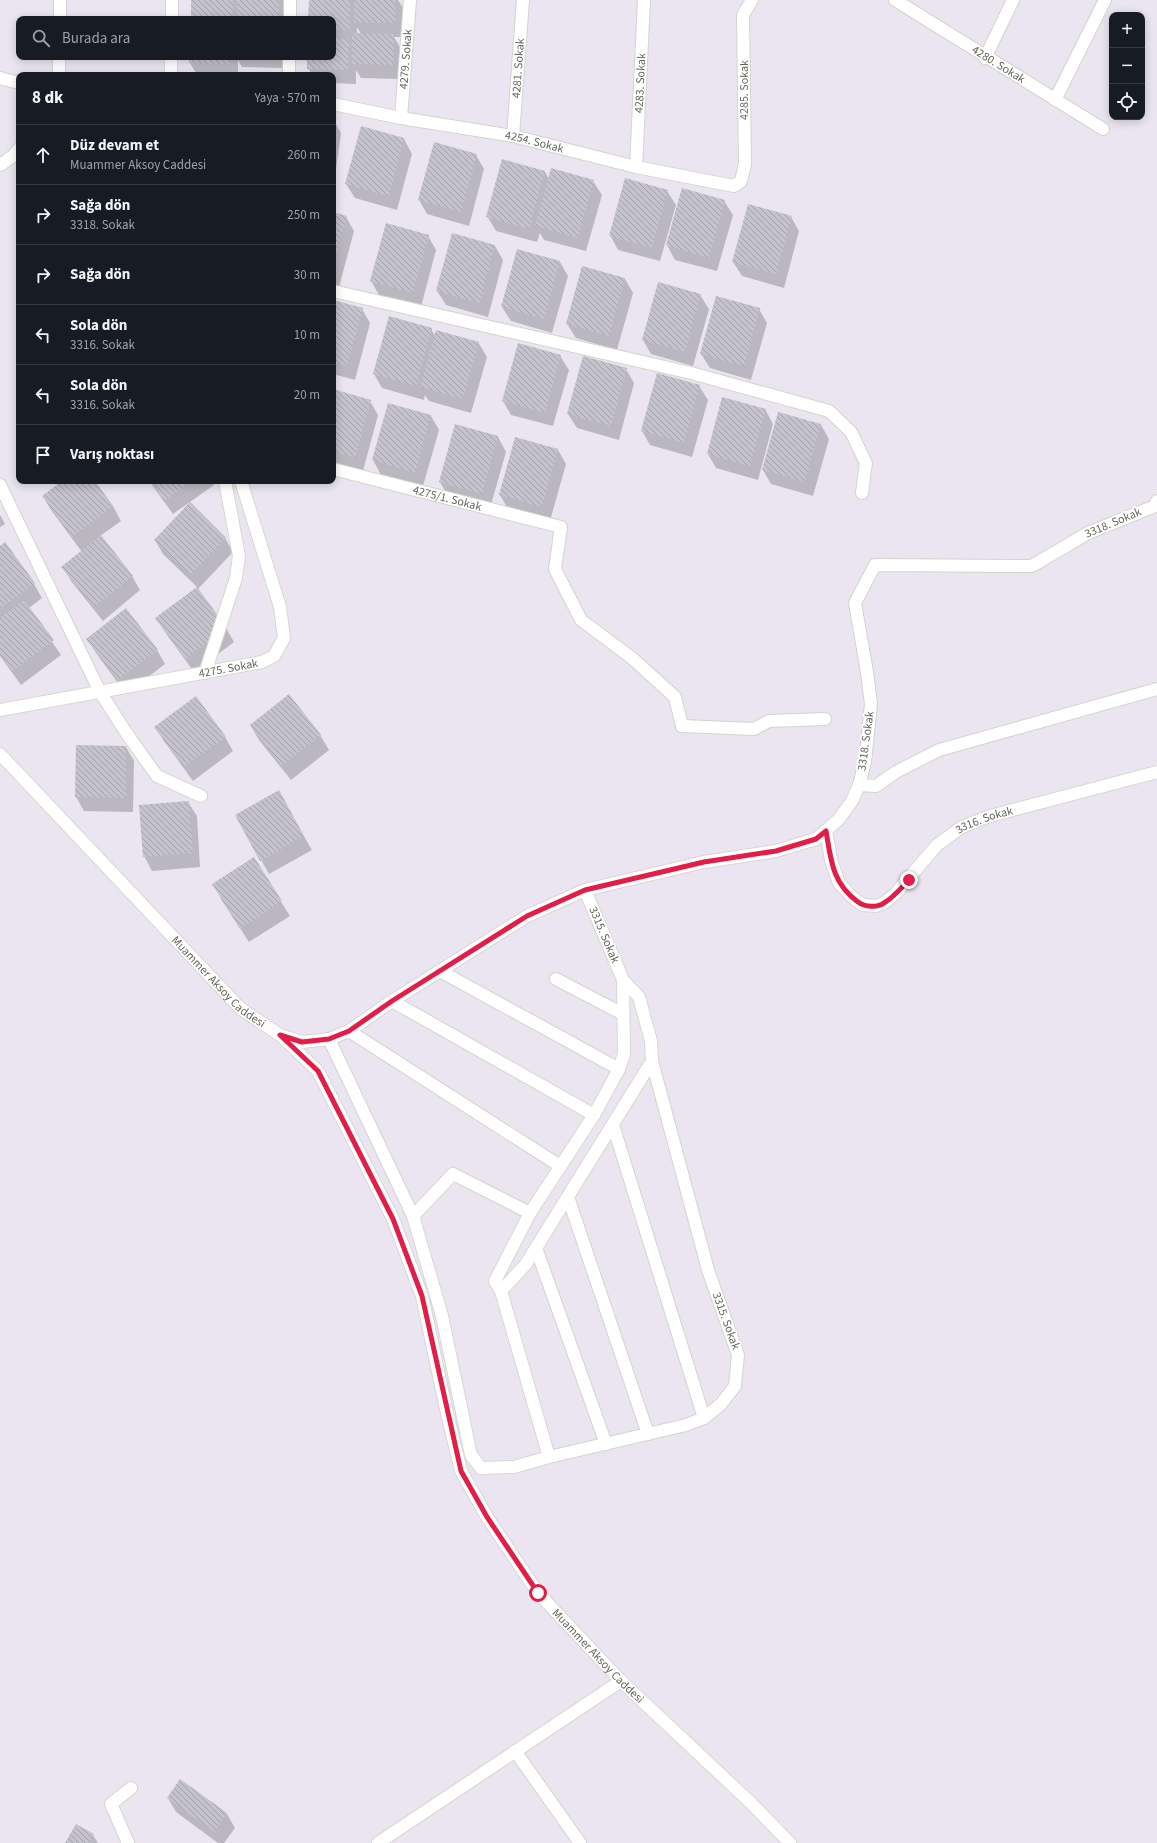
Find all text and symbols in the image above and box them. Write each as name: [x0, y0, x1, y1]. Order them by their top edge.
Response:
map controls: [1109, 12, 1145, 120]
button: +: [1109, 12, 1145, 48]
search box: [16, 16, 336, 60]
icon: search: [30, 27, 52, 49]
text: Burada ara: [62, 28, 130, 49]
street label: 4279. Sokak: [395, 29, 416, 90]
street label: 4281. Sokak: [507, 38, 529, 99]
street label: 4280. Sokak: [969, 41, 1029, 87]
button: −: [1109, 48, 1145, 84]
street label: 4283. Sokak: [630, 53, 650, 113]
street label: 4285. Sokak: [736, 60, 753, 120]
button: locate: [1109, 84, 1145, 120]
text: 8 dk: [32, 86, 63, 110]
text: Yaya · 570 m: [255, 89, 320, 107]
street label: 4254. Sokak: [504, 126, 566, 157]
text: Düz devam et: [70, 135, 159, 156]
icon: ahead: [32, 144, 54, 166]
text: 260 m: [287, 146, 320, 164]
text: Muammer Aksoy Caddesi: [70, 156, 206, 174]
text: Sağa dön: [70, 195, 130, 216]
icon: right: [32, 204, 54, 226]
text: 250 m: [287, 206, 320, 224]
text: 3318. Sokak: [70, 216, 135, 234]
icon: right: [32, 264, 54, 286]
text: Sağa dön: [70, 264, 130, 285]
text: 30 m: [294, 266, 320, 284]
text: Sola dön: [70, 315, 127, 336]
icon: left: [32, 324, 54, 346]
text: 10 m: [294, 326, 320, 344]
text: 3316. Sokak: [70, 336, 135, 354]
text: Sola dön: [70, 375, 127, 396]
icon: left: [32, 384, 54, 406]
text: 20 m: [294, 386, 320, 404]
text: 3316. Sokak: [70, 396, 135, 414]
icon: arrive: [32, 444, 54, 466]
text: Varış noktası: [70, 444, 154, 465]
street label: 4275/1. Sokak: [411, 481, 484, 515]
street label: 3318. Sokak: [1082, 503, 1144, 543]
street label: 4275. Sokak: [197, 654, 259, 682]
street label: 3318. Sokak: [853, 710, 879, 772]
street label: 3316. Sokak: [952, 802, 1015, 838]
route end: [900, 871, 918, 889]
street label: 3315. Sokak: [584, 904, 624, 966]
street label: Muammer Aksoy Caddesi: [168, 932, 269, 1032]
street label: 3315. Sokak: [708, 1290, 744, 1352]
route start: [529, 1584, 547, 1602]
street label: Muammer Aksoy Caddesi: [548, 1605, 648, 1707]

